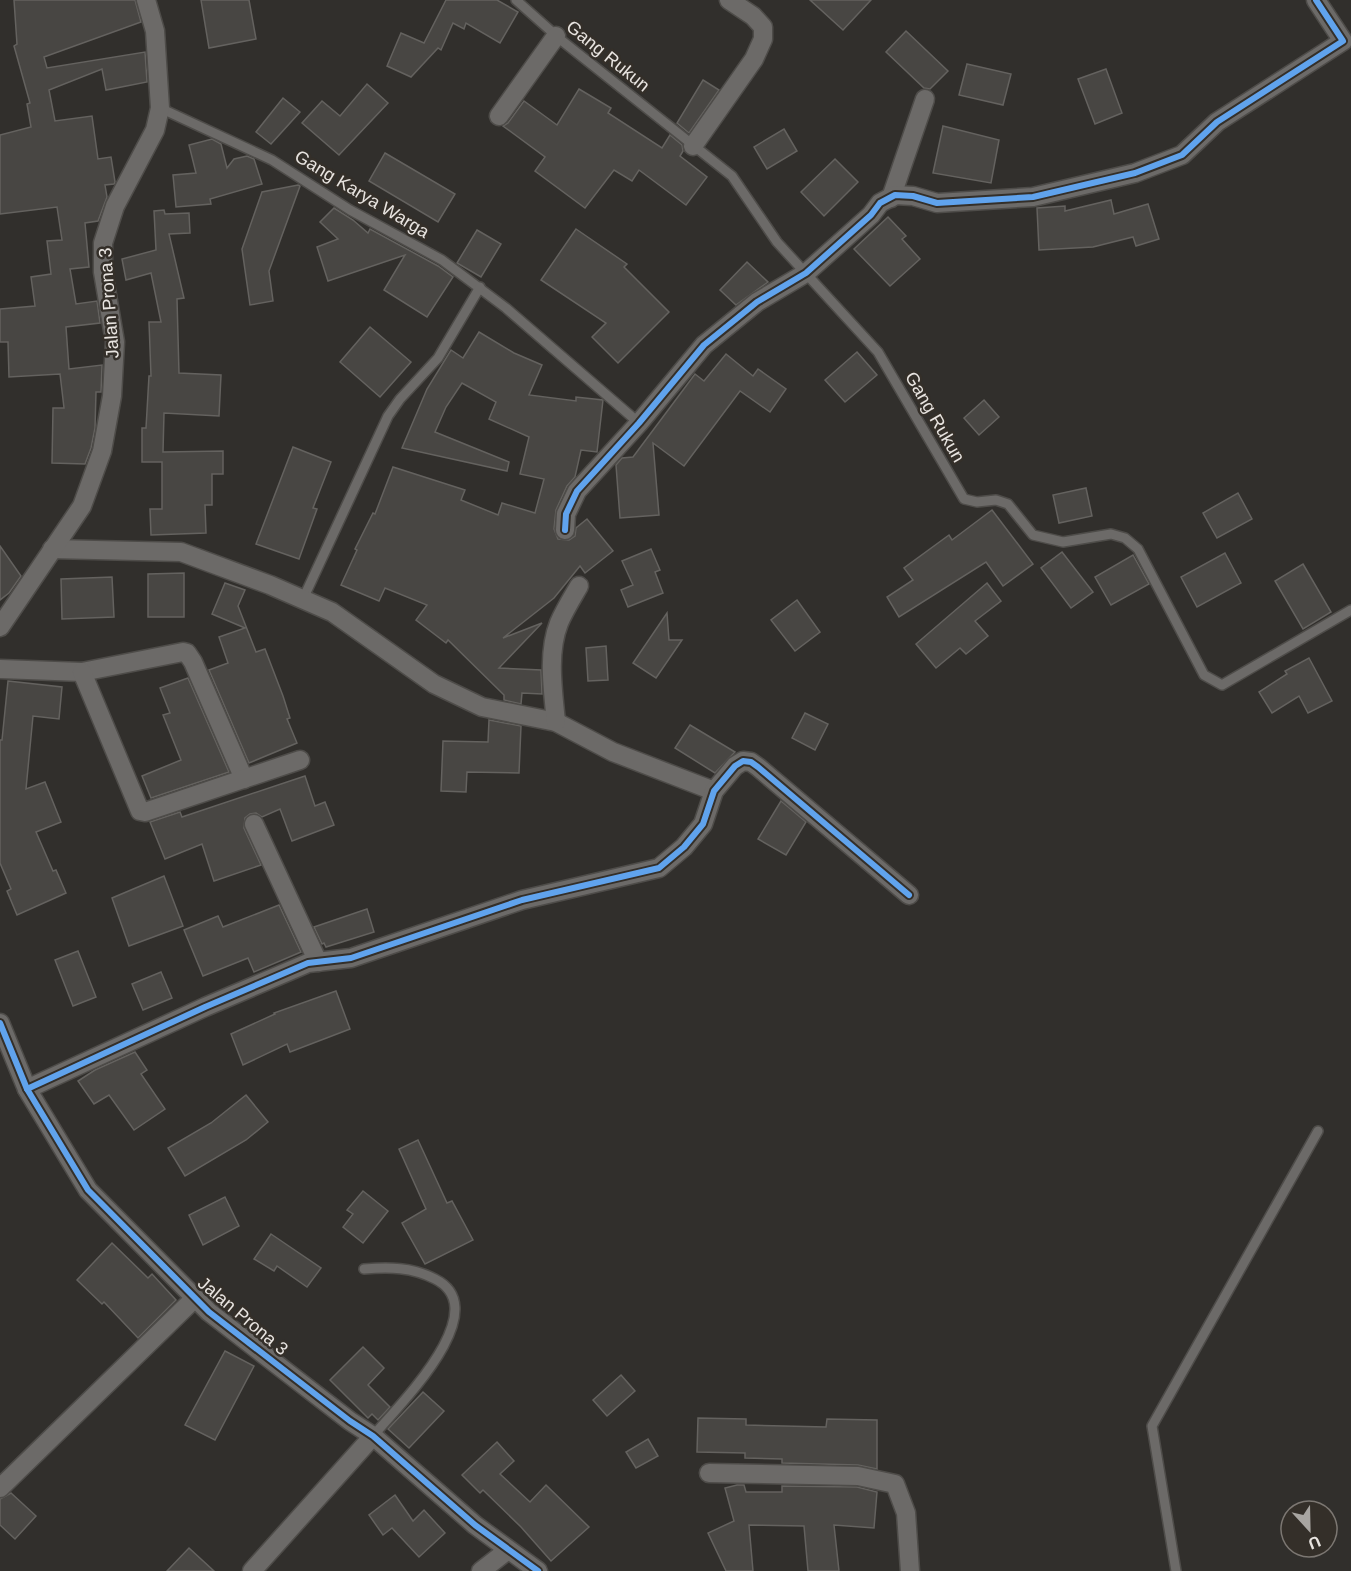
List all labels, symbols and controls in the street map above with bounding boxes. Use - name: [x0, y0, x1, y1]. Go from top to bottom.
- street label: Gang Rukun: [562, 16, 654, 96]
- street label: Gang Karya Warga: [291, 146, 434, 243]
- street label: Jalan Prona 3: [95, 247, 123, 359]
- street label: Gang Rukun: [901, 368, 969, 466]
- street label: Jalan Prona 3: [194, 1273, 292, 1359]
- north arrow: [1279, 1499, 1339, 1559]
- text: U: [1306, 1532, 1323, 1552]

